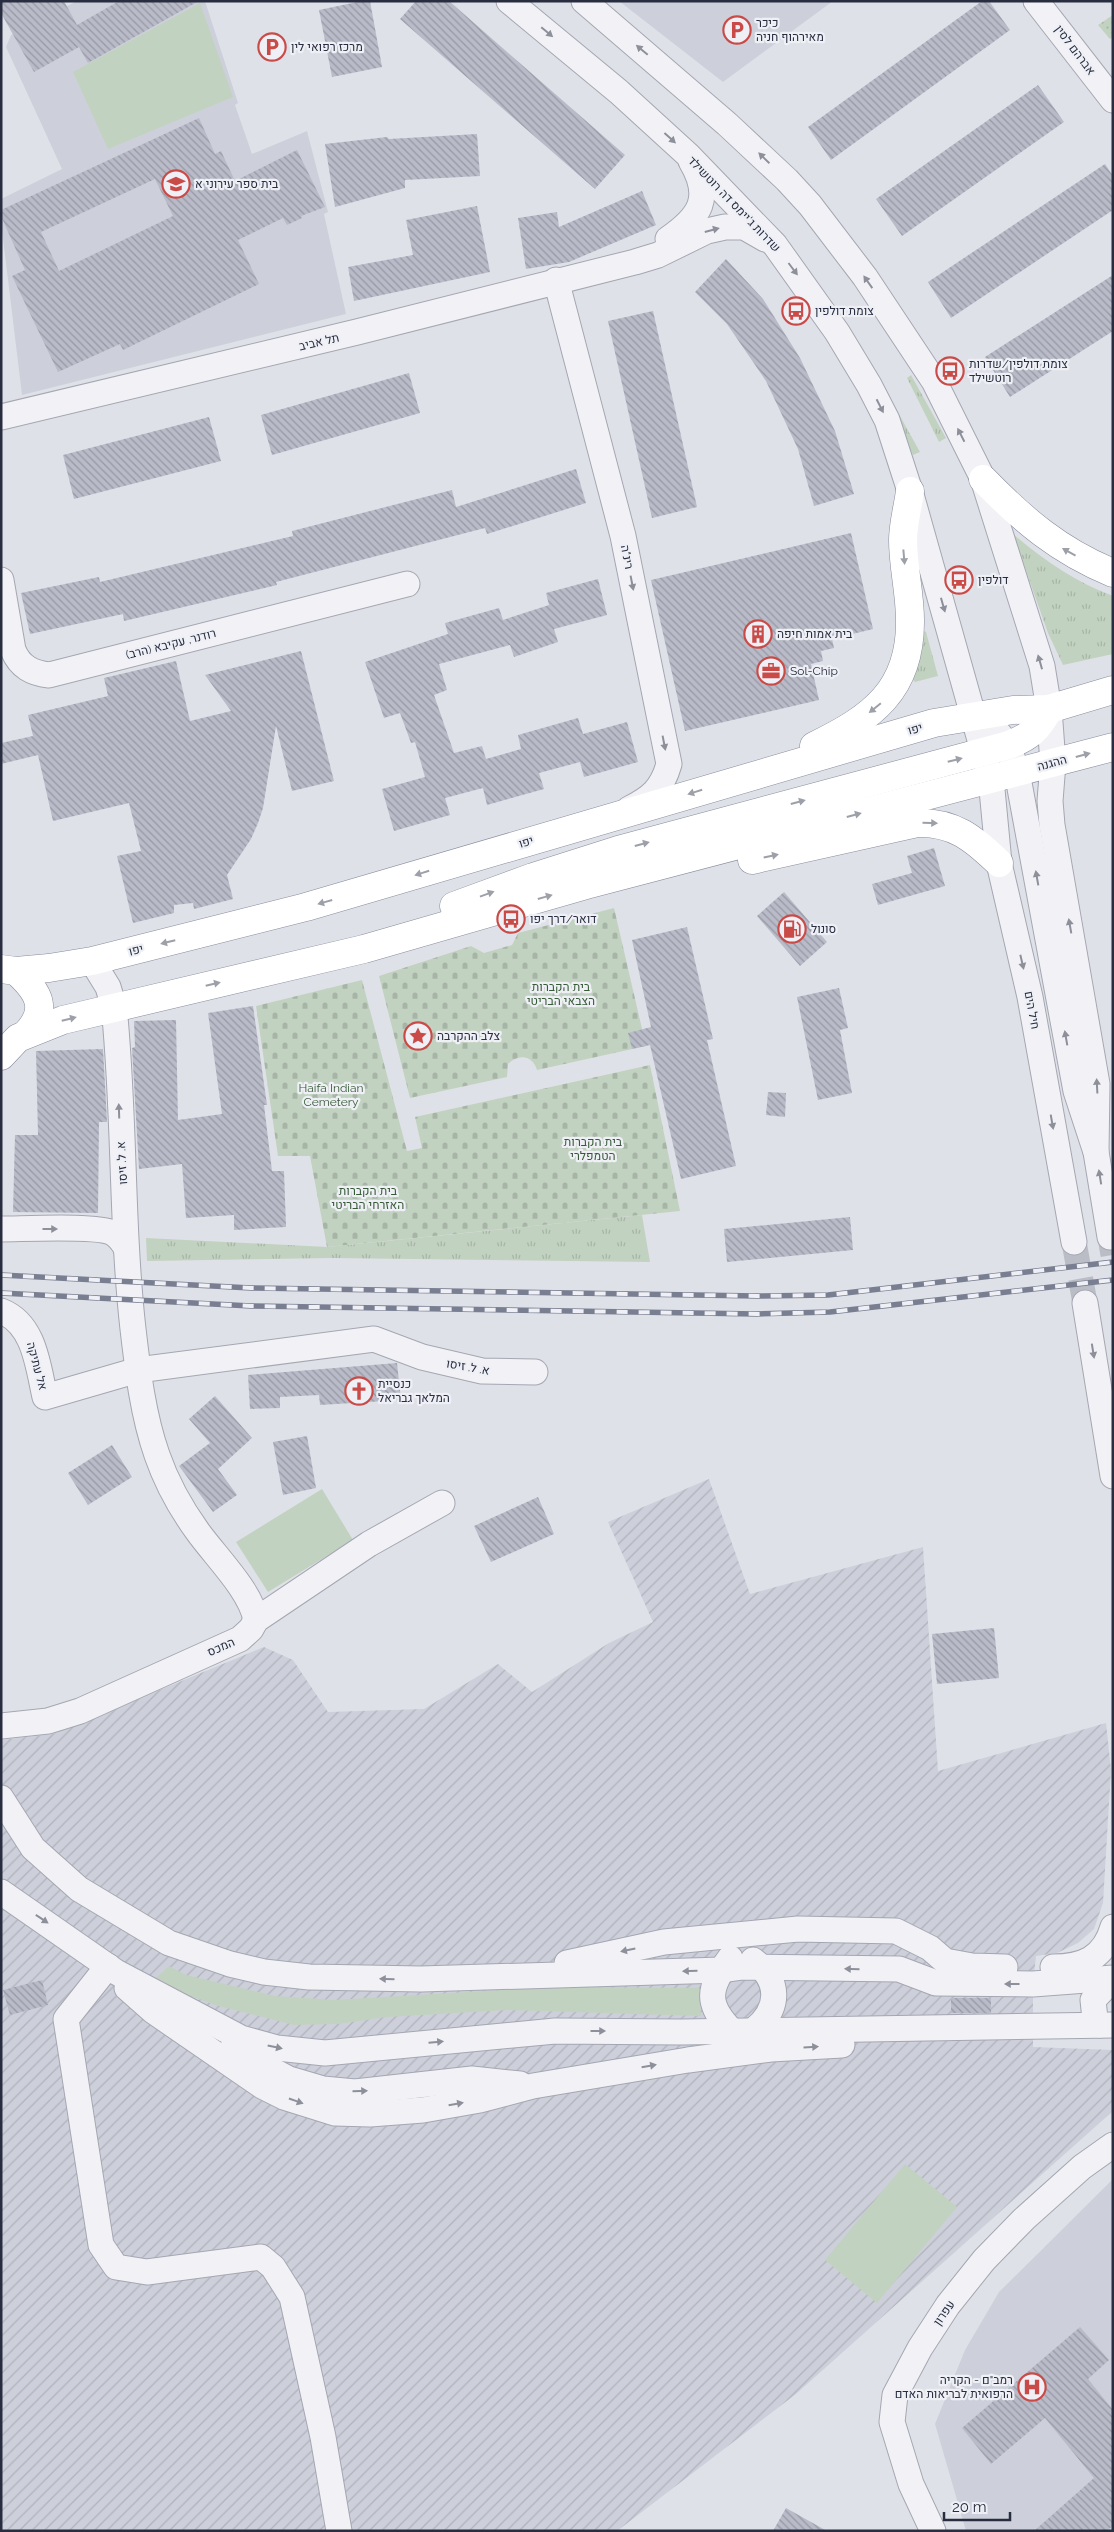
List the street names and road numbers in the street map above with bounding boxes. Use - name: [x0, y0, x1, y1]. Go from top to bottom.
- street label: אברהם לסין: [1052, 22, 1098, 78]
- street label: שדרות ג'יימס דה רוטשילד: [685, 153, 783, 255]
- street label: תל אביב: [298, 331, 340, 353]
- street label: רינ"ה: [618, 544, 636, 570]
- street label: רודנר, עקיבא (הרב): [124, 626, 218, 662]
- street label: יפו: [906, 720, 924, 738]
- street label: ההגנה: [1036, 752, 1068, 774]
- street label: יפו: [517, 833, 535, 851]
- street label: יפו: [127, 941, 145, 959]
- street label: חיל הים: [1021, 990, 1043, 1030]
- street label: א. ל. זיסו: [114, 1141, 130, 1185]
- street label: אל עתיקה: [24, 1340, 50, 1392]
- street label: א. ל. זיסו: [445, 1356, 491, 1378]
- street label: המכס: [205, 1635, 237, 1659]
- street label: עפרון: [930, 2298, 958, 2328]

